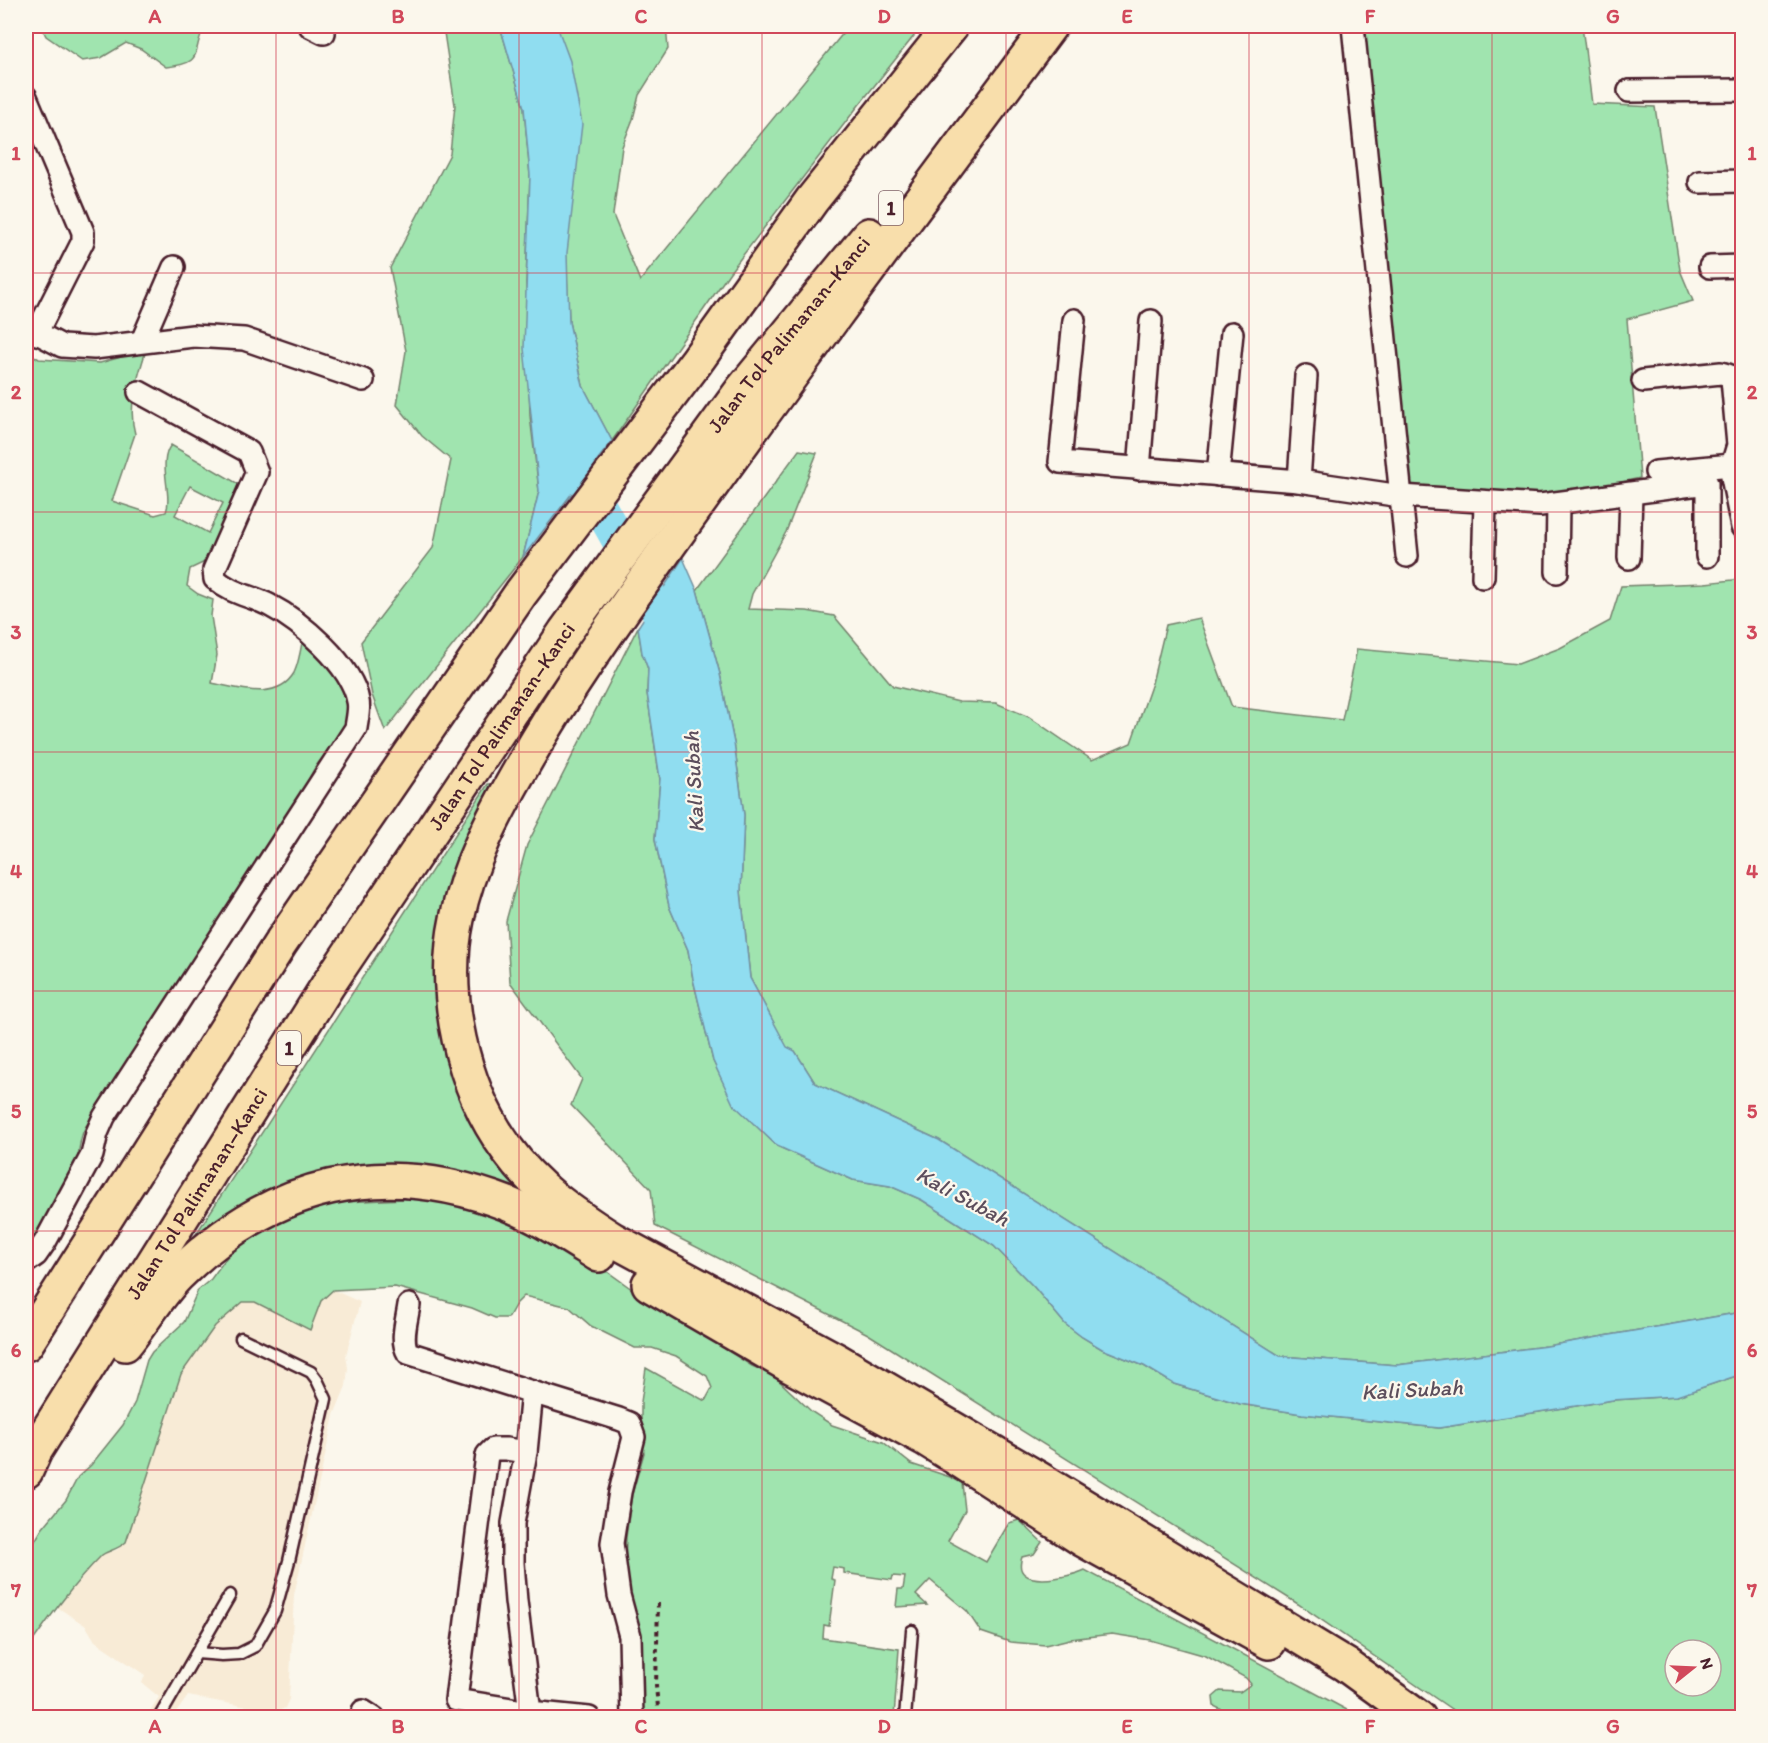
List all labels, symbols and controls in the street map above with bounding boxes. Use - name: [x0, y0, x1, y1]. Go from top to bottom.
- text: A: [148, 4, 162, 28]
- text: B: [392, 4, 405, 28]
- text: C: [635, 4, 648, 28]
- text: D: [877, 4, 891, 28]
- text: E: [1121, 4, 1133, 28]
- text: F: [1365, 4, 1376, 28]
- text: G: [1606, 4, 1620, 28]
- text: 1: [11, 141, 21, 165]
- text: 1: [1747, 141, 1757, 165]
- road number: 1: [879, 191, 903, 225]
- street label: Jalan Tol Palimanan–Kanci: [702, 231, 875, 437]
- text: 2: [11, 380, 22, 404]
- text: 2: [1747, 380, 1758, 404]
- street label: Jalan Tol Palimanan–Kanci: [423, 617, 580, 835]
- text: 3: [11, 620, 22, 644]
- text: 3: [1747, 620, 1758, 644]
- water label: Kali Subah: [677, 730, 710, 833]
- text: 4: [10, 859, 22, 883]
- text: 4: [1746, 859, 1758, 883]
- road number: 1: [277, 1031, 301, 1065]
- street label: Jalan Tol Palimanan–Kanci: [121, 1083, 272, 1304]
- text: 5: [11, 1099, 22, 1123]
- text: 5: [1747, 1099, 1758, 1123]
- water label: Kali Subah: [912, 1161, 1014, 1232]
- text: 6: [11, 1338, 22, 1362]
- text: 6: [1747, 1338, 1758, 1362]
- water label: Kali Subah: [1361, 1373, 1464, 1406]
- text: 7: [10, 1578, 21, 1602]
- text: 7: [1746, 1578, 1757, 1602]
- north arrow: [1663, 1638, 1723, 1698]
- text: N: [1696, 1655, 1717, 1672]
- text: A: [148, 1714, 162, 1738]
- text: B: [392, 1714, 405, 1738]
- text: C: [635, 1714, 648, 1738]
- text: D: [877, 1714, 891, 1738]
- text: E: [1121, 1714, 1133, 1738]
- text: F: [1365, 1714, 1376, 1738]
- text: G: [1606, 1714, 1620, 1738]

